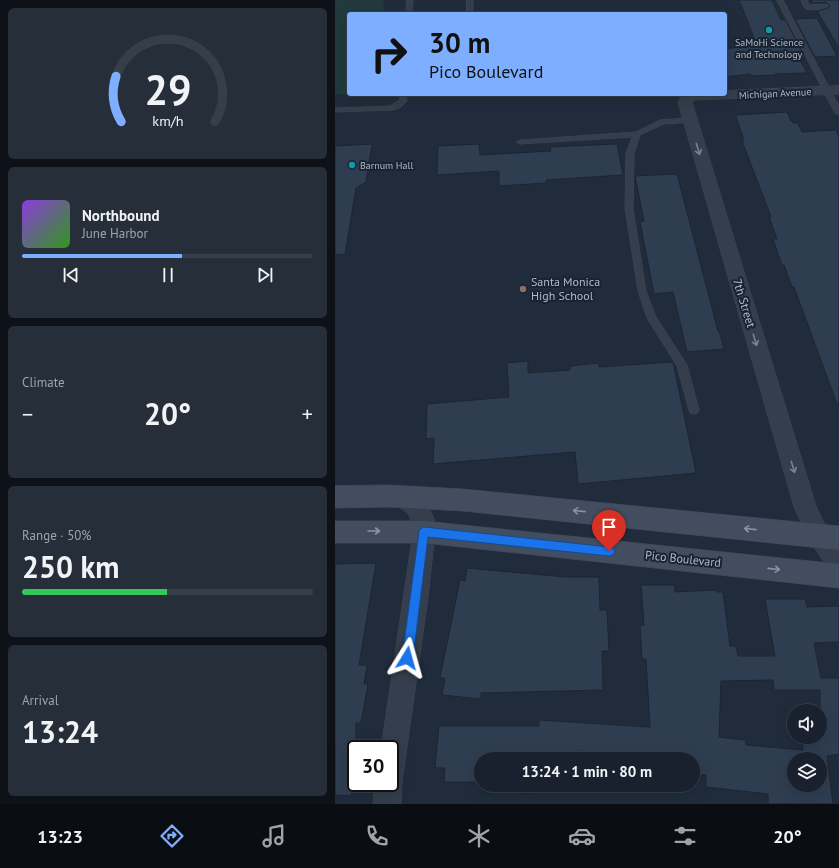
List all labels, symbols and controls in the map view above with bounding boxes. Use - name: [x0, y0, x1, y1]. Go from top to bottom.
- text: 30 m: [429, 24, 490, 61]
- marker: SaMoHi Science and Technology: [764, 25, 774, 35]
- icon: right: [363, 28, 415, 80]
- place label: SaMoHi Science and Technology: [735, 36, 803, 61]
- text: Pico Boulevard: [429, 60, 543, 83]
- text: 29: [144, 62, 191, 115]
- street label: Michigan Avenue: [738, 85, 812, 102]
- text: km/h: [152, 110, 183, 129]
- one-way arrow: [695, 142, 702, 155]
- place label: Barnum Hall: [360, 159, 413, 172]
- marker: Barnum Hall: [347, 160, 357, 170]
- text: Northbound: [82, 206, 159, 225]
- text: June Harbor: [82, 225, 148, 242]
- icon: previous: [60, 264, 82, 286]
- icon: pause: [157, 264, 179, 286]
- icon: next: [254, 264, 276, 286]
- place label: Santa Monica High School: [531, 274, 600, 303]
- street label: 7th Street: [730, 276, 759, 329]
- marker: Santa Monica High School: [518, 284, 528, 294]
- one-way arrow: [752, 334, 759, 347]
- text: Climate: [22, 374, 65, 391]
- text: 20°: [144, 394, 191, 433]
- text: −: [22, 400, 33, 428]
- text: +: [302, 400, 313, 428]
- one-way arrow: [790, 461, 797, 474]
- one-way arrow: [573, 508, 586, 515]
- pin: [592, 510, 626, 551]
- icon: arrive: [598, 516, 620, 538]
- one-way arrow: [744, 525, 757, 532]
- text: Range · 50%: [22, 527, 91, 544]
- one-way arrow: [367, 528, 380, 535]
- text: 250 km: [22, 547, 120, 586]
- street label: Pico Boulevard: [644, 547, 722, 570]
- one-way arrow: [767, 565, 780, 573]
- position arrow: [386, 637, 428, 679]
- text: Arrival: [22, 692, 58, 709]
- map controls: [787, 704, 827, 792]
- button: sound: [787, 704, 827, 744]
- text: 13:24: [22, 712, 98, 751]
- speed limit sign: 30: [347, 740, 399, 792]
- button: layers: [787, 752, 827, 792]
- text: 13:24 · 1 min · 80 m: [522, 762, 652, 781]
- icon: directions: [158, 822, 186, 850]
- icon: music: [260, 822, 288, 850]
- icon: phone: [363, 822, 391, 850]
- icon: climate: [465, 822, 493, 850]
- icon: car: [568, 822, 596, 850]
- icon: filters: [671, 822, 699, 850]
- text: 13:23: [37, 825, 83, 848]
- text: 20°: [773, 825, 802, 848]

